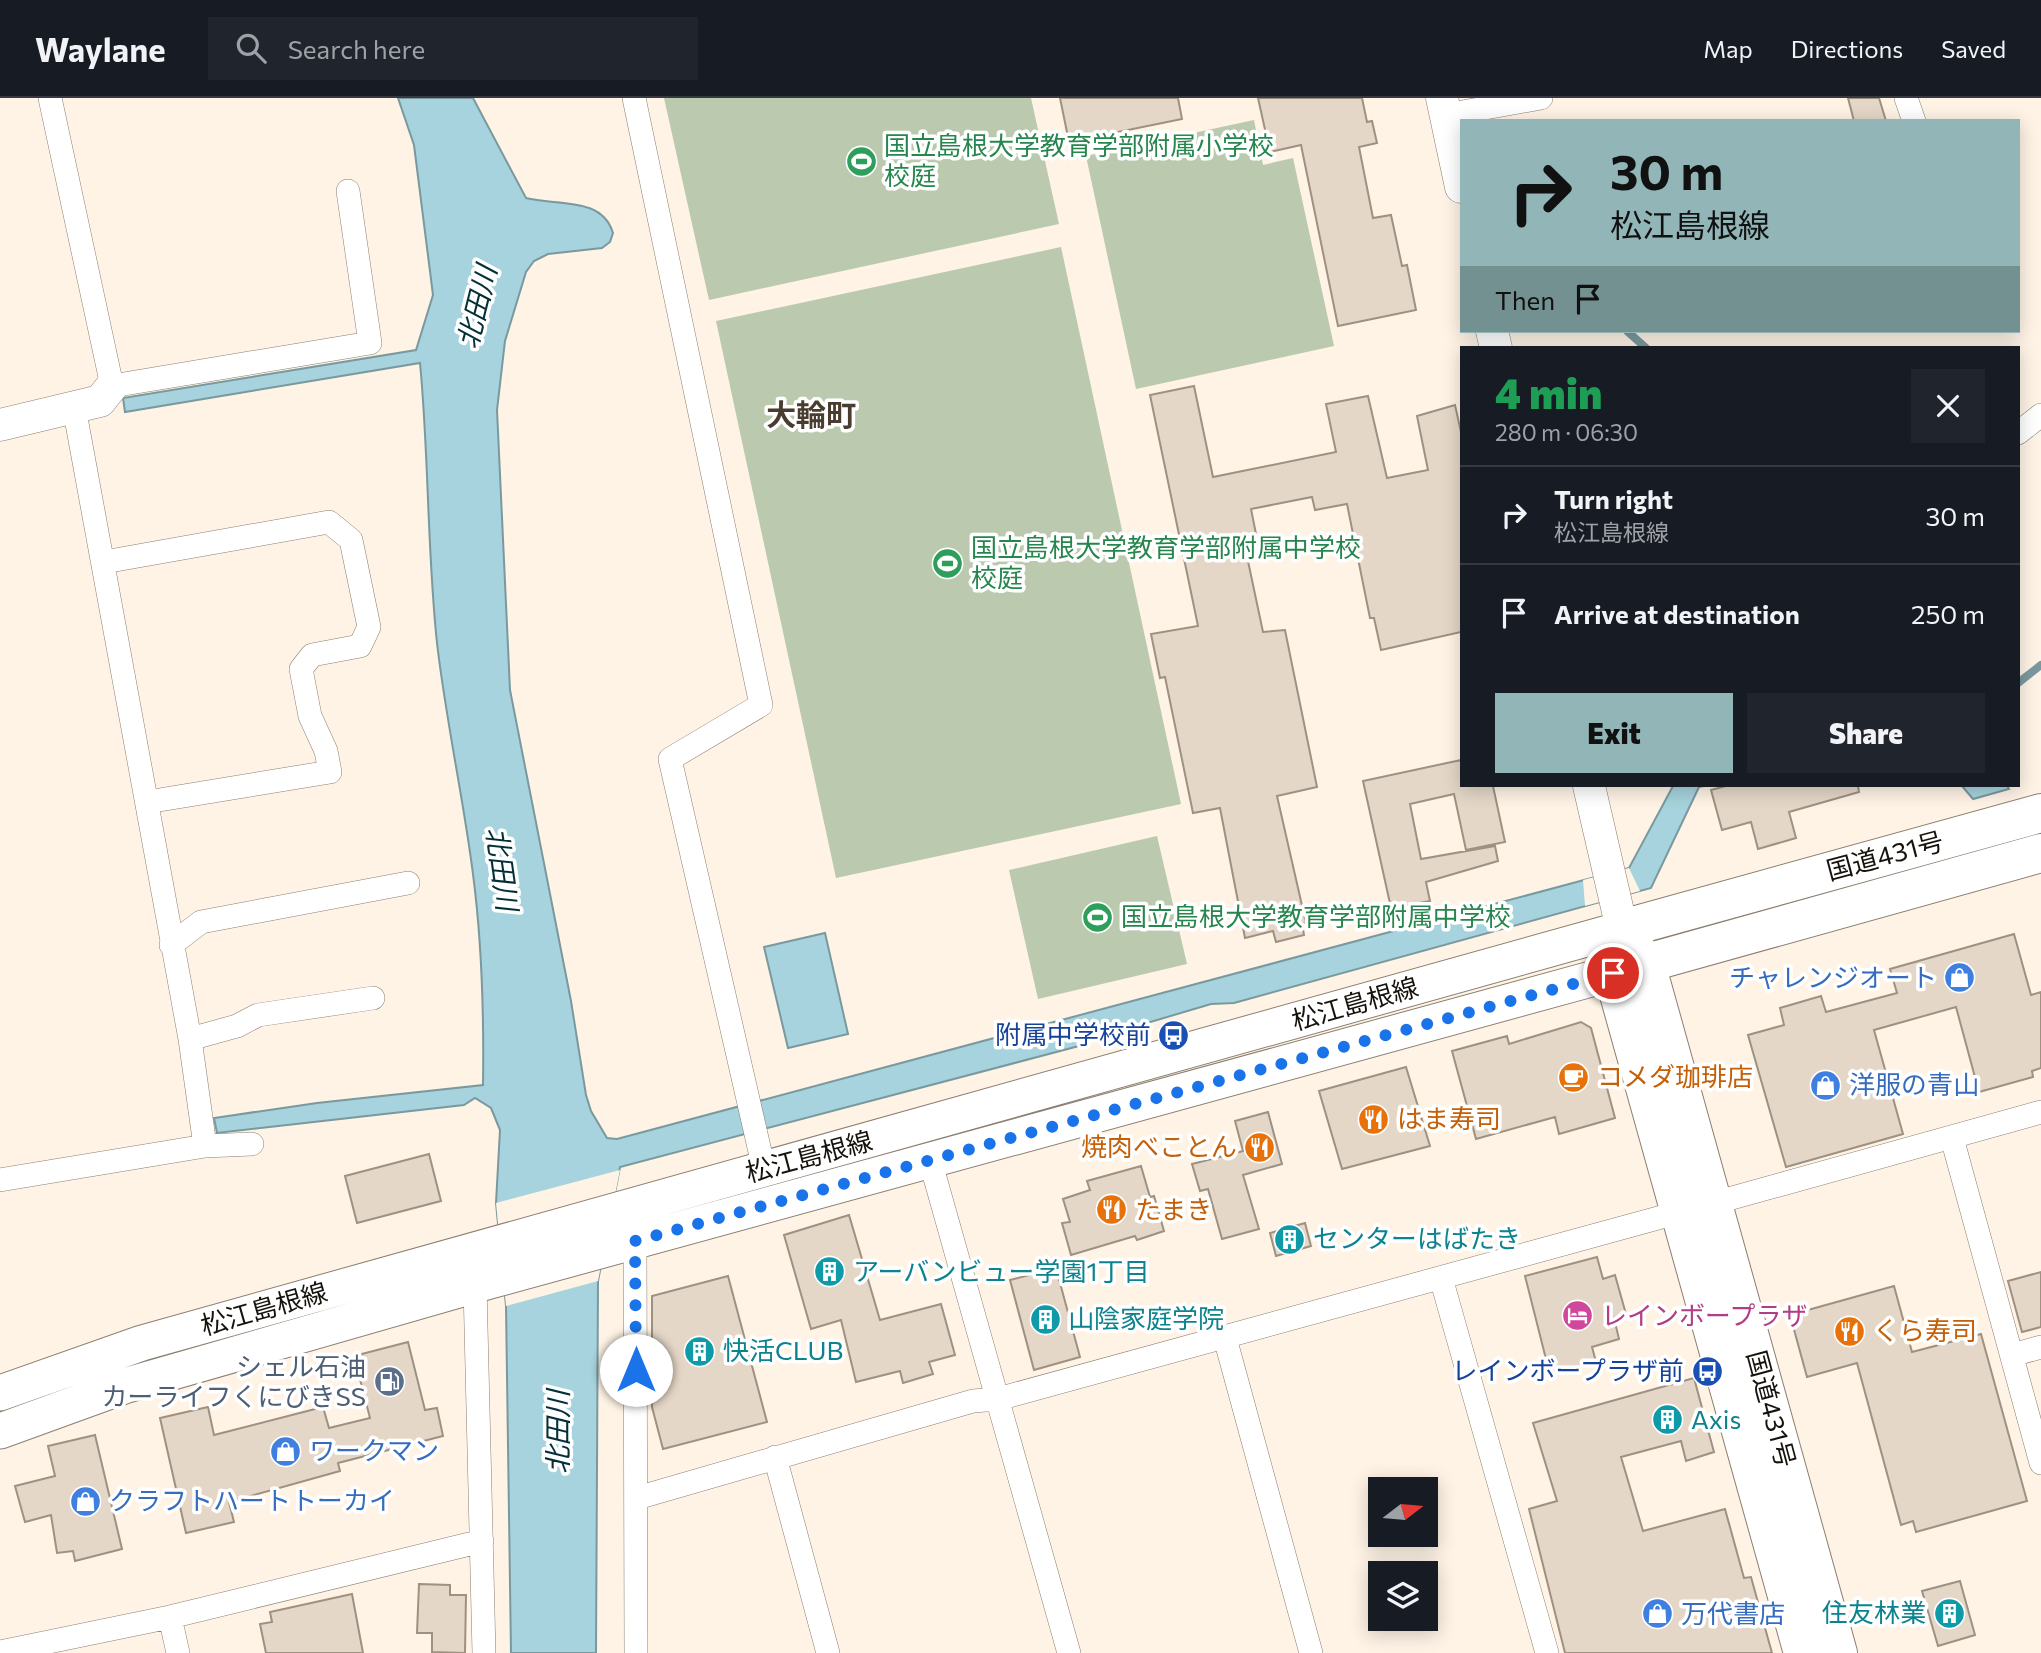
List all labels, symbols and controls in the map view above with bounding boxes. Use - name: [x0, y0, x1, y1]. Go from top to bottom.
- search box: [208, 17, 698, 80]
- text: Waylane: [35, 28, 166, 69]
- icon: search: [232, 29, 270, 67]
- text: Search here: [288, 33, 425, 64]
- text: Map: [1703, 34, 1753, 63]
- text: Directions: [1791, 34, 1903, 63]
- text: Saved: [1941, 34, 2006, 63]
- place label: 国立島根大学教育学部附属小学校 校庭: [884, 129, 1274, 190]
- text: 30 m: [1610, 140, 1723, 200]
- sports icon: 国立島根大学教育学部附属小学校 校庭: [844, 144, 878, 178]
- icon: right: [1495, 147, 1586, 238]
- text: 松江島根線: [1610, 204, 1770, 244]
- water label: 北田川: [449, 259, 503, 352]
- icon: arrive: [1569, 280, 1607, 318]
- text: Then: [1495, 284, 1555, 315]
- text: 4 min: [1495, 366, 1602, 418]
- button: close: [1911, 369, 1985, 443]
- district label: 大輪町: [766, 395, 856, 432]
- text: 280 m · 06:30: [1495, 418, 1638, 446]
- text: Turn right: [1554, 483, 1673, 514]
- icon: right: [1495, 496, 1533, 534]
- text: 30 m: [1926, 500, 1985, 531]
- text: 松江島根線: [1554, 518, 1669, 546]
- place label: 国立島根大学教育学部附属中学校 校庭: [971, 531, 1361, 592]
- sports icon: 国立島根大学教育学部附属中学校 校庭: [931, 546, 965, 580]
- icon: arrive: [1495, 594, 1533, 632]
- text: Arrive at destination: [1554, 598, 1800, 629]
- text: 250 m: [1911, 598, 1985, 629]
- button: Exit: [1495, 693, 1733, 773]
- button: Share: [1747, 693, 1985, 773]
- street label: 国道431号: [1823, 824, 1946, 885]
- water label: 北田川: [480, 825, 526, 916]
- sports icon: 国立島根大学教育学部附属中学校: [1081, 900, 1115, 934]
- place label: 国立島根大学教育学部附属中学校: [1121, 900, 1511, 931]
- pin: [1583, 943, 1643, 1003]
- icon: arrive: [1594, 954, 1632, 992]
- place label: チャレンジオート: [1729, 961, 1937, 992]
- shop icon: チャレンジオート: [1943, 961, 1977, 995]
- street label: 松江島根線: [1288, 970, 1421, 1035]
- place label: 附属中学校前: [995, 1018, 1151, 1049]
- bus stop icon: 附属中学校前: [1157, 1018, 1191, 1052]
- cafe icon: コメダ珈琲店: [1557, 1060, 1591, 1094]
- place label: コメダ珈琲店: [1597, 1060, 1753, 1091]
- shop icon: 洋服の青山: [1809, 1068, 1843, 1102]
- place label: 洋服の青山: [1849, 1068, 1979, 1099]
- restaurant icon: はま寿司: [1357, 1102, 1391, 1136]
- place label: はま寿司: [1397, 1102, 1501, 1133]
- street label: 松江島根線: [742, 1124, 875, 1187]
- place label: 焼肉べことん: [1081, 1130, 1237, 1161]
- restaurant icon: 焼肉べことん: [1243, 1130, 1277, 1164]
- restaurant icon: たまき: [1095, 1193, 1129, 1227]
- place label: たまき: [1135, 1193, 1212, 1224]
- building icon: センターはばたき: [1273, 1222, 1307, 1256]
- place label: センターはばたき: [1313, 1222, 1521, 1253]
- building icon: アーバンビュー学園1丁目: [813, 1255, 847, 1289]
- place label: アーバンビュー学園1丁目: [853, 1255, 1150, 1286]
- street label: 松江島根線: [197, 1275, 330, 1340]
- hotel icon: レインボープラザ: [1561, 1299, 1595, 1333]
- place label: レインボープラザ: [1601, 1299, 1807, 1330]
- building icon: 山陰家庭学院: [1028, 1302, 1062, 1336]
- place label: 山陰家庭学院: [1068, 1302, 1224, 1333]
- restaurant icon: くら寿司: [1833, 1314, 1867, 1348]
- place label: くら寿司: [1873, 1314, 1977, 1345]
- position arrow: [599, 1333, 673, 1407]
- building icon: 快活CLUB: [683, 1334, 717, 1368]
- place label: 快活CLUB: [723, 1334, 843, 1365]
- street label: 国道431号: [1742, 1347, 1803, 1470]
- place label: シェル石油 カーライフくにびきSS: [102, 1350, 366, 1411]
- place label: レインボープラザ前: [1452, 1354, 1684, 1385]
- bus stop icon: レインボープラザ前: [1690, 1354, 1724, 1388]
- fuel station icon: シェル石油 カーライフくにびきSS: [372, 1365, 406, 1399]
- water label: 北田川: [540, 1387, 574, 1474]
- building icon: Axis: [1651, 1403, 1685, 1437]
- place label: Axis: [1691, 1403, 1741, 1434]
- shop icon: ワークマン: [269, 1434, 303, 1468]
- place label: ワークマン: [309, 1434, 439, 1465]
- north arrow: [1368, 1477, 1438, 1547]
- map controls: [1368, 1477, 1438, 1631]
- shop icon: クラフトハートトーカイ: [69, 1484, 103, 1518]
- place label: クラフトハートトーカイ: [109, 1484, 395, 1515]
- button: layers: [1368, 1561, 1438, 1631]
- place label: 住友林業: [1822, 1596, 1926, 1627]
- building icon: 住友林業: [1932, 1596, 1966, 1630]
- shop icon: 万代書店: [1641, 1597, 1675, 1631]
- place label: 万代書店: [1681, 1597, 1785, 1628]

